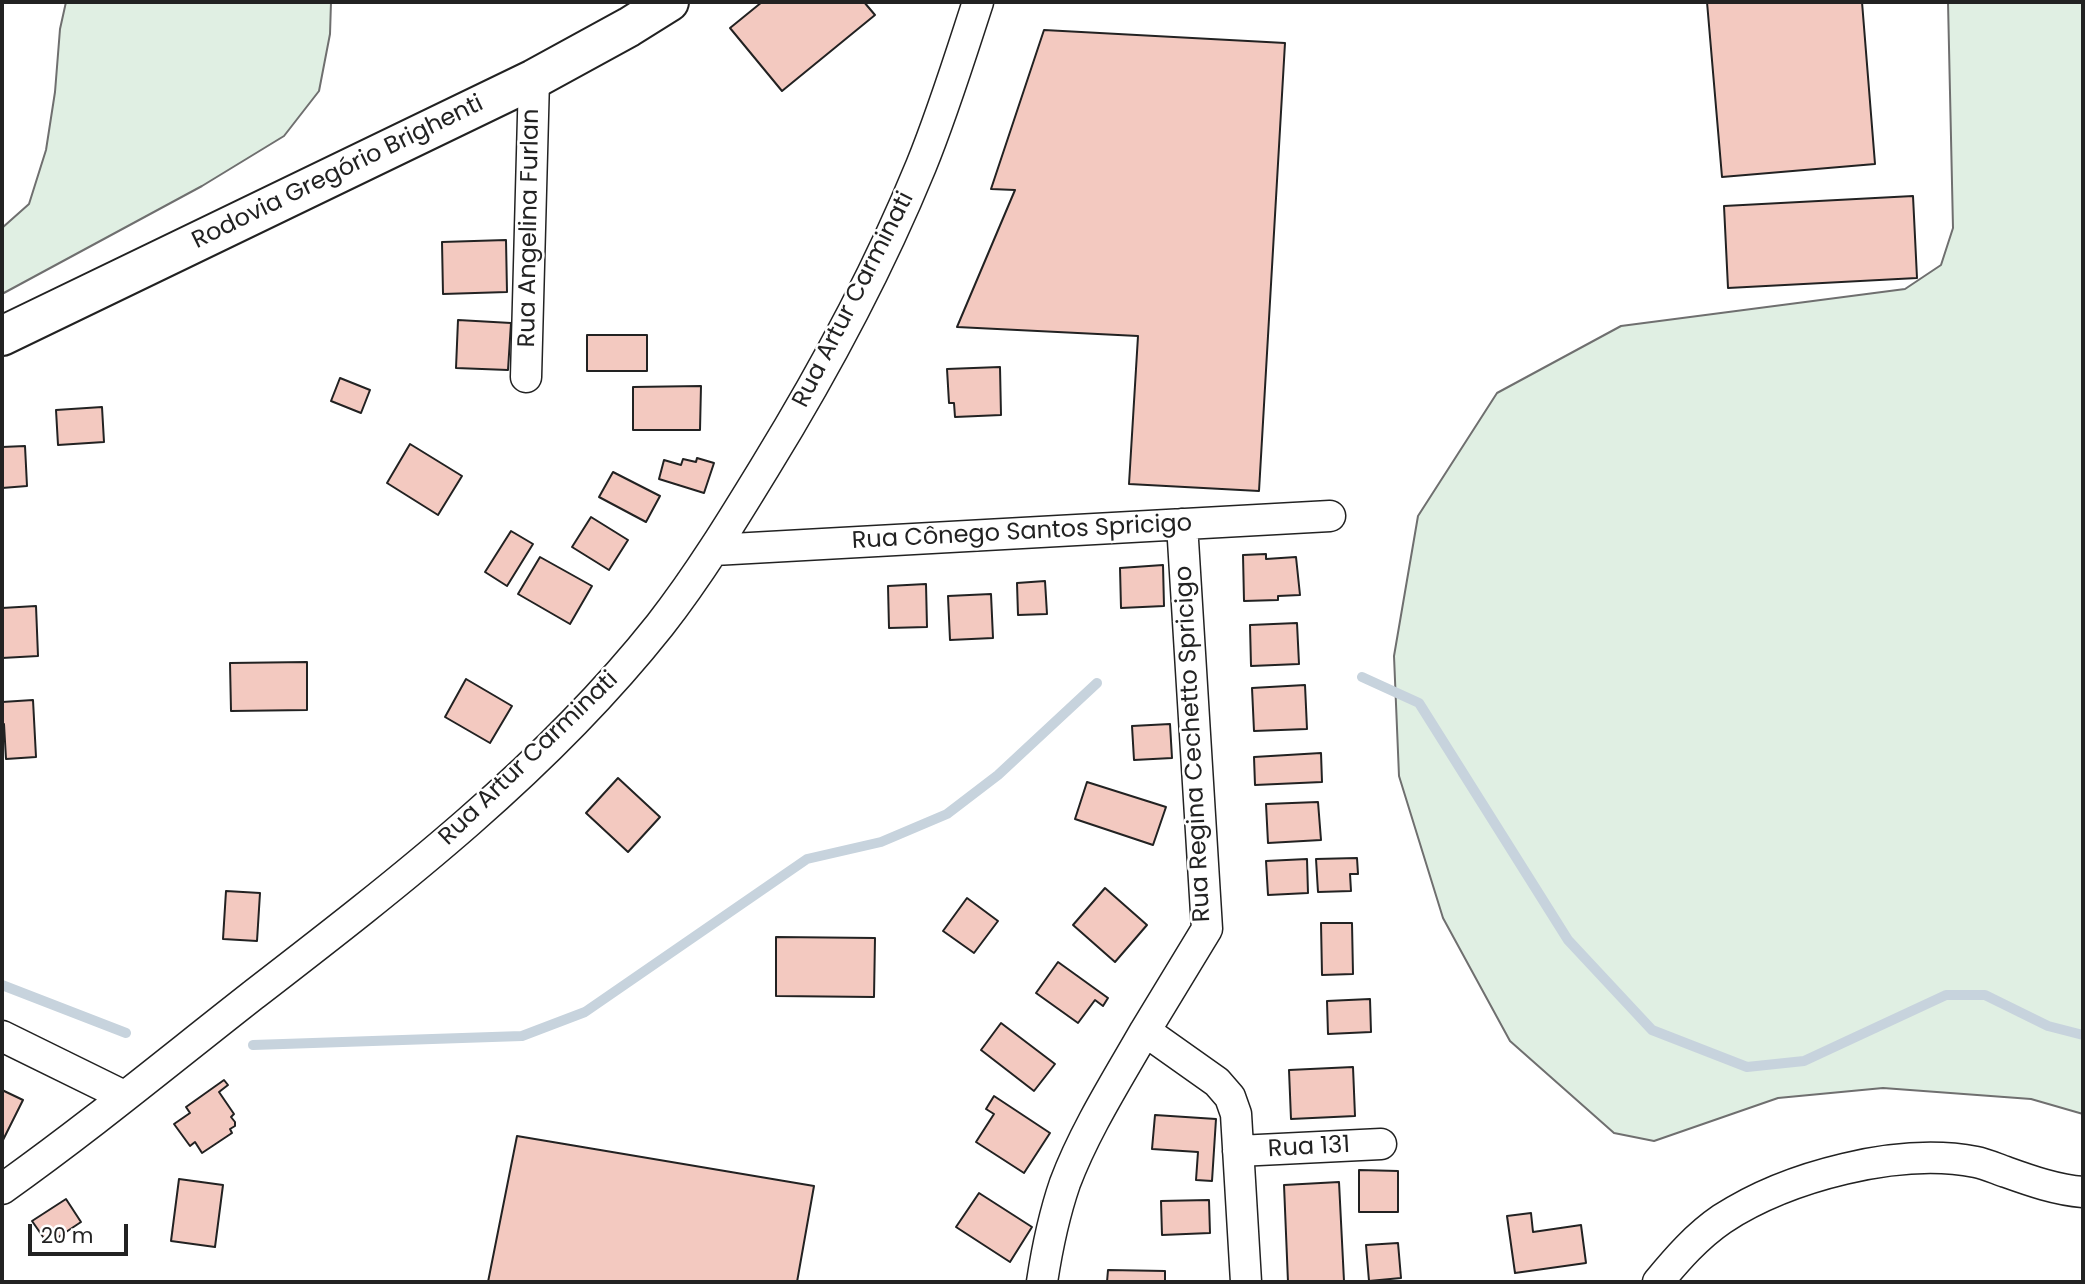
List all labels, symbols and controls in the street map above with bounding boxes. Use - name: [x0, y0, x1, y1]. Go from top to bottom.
- street label: Rodovia Gregório Brighenti: [188, 90, 488, 256]
- street label: Rua Angelina Furlan: [514, 108, 546, 348]
- street label: Rua Artur Carminati: [787, 188, 921, 412]
- street label: Rua Cônego Santos Spricigo: [851, 510, 1193, 556]
- street label: Rua Regina Cechetto Spricigo: [1170, 565, 1218, 923]
- street label: Rua Artur Carminati: [433, 666, 625, 852]
- street label: Rua 131: [1267, 1131, 1351, 1165]
- scale bar: [32, 1210, 131, 1254]
- text: 20 m: [41, 1221, 94, 1250]

